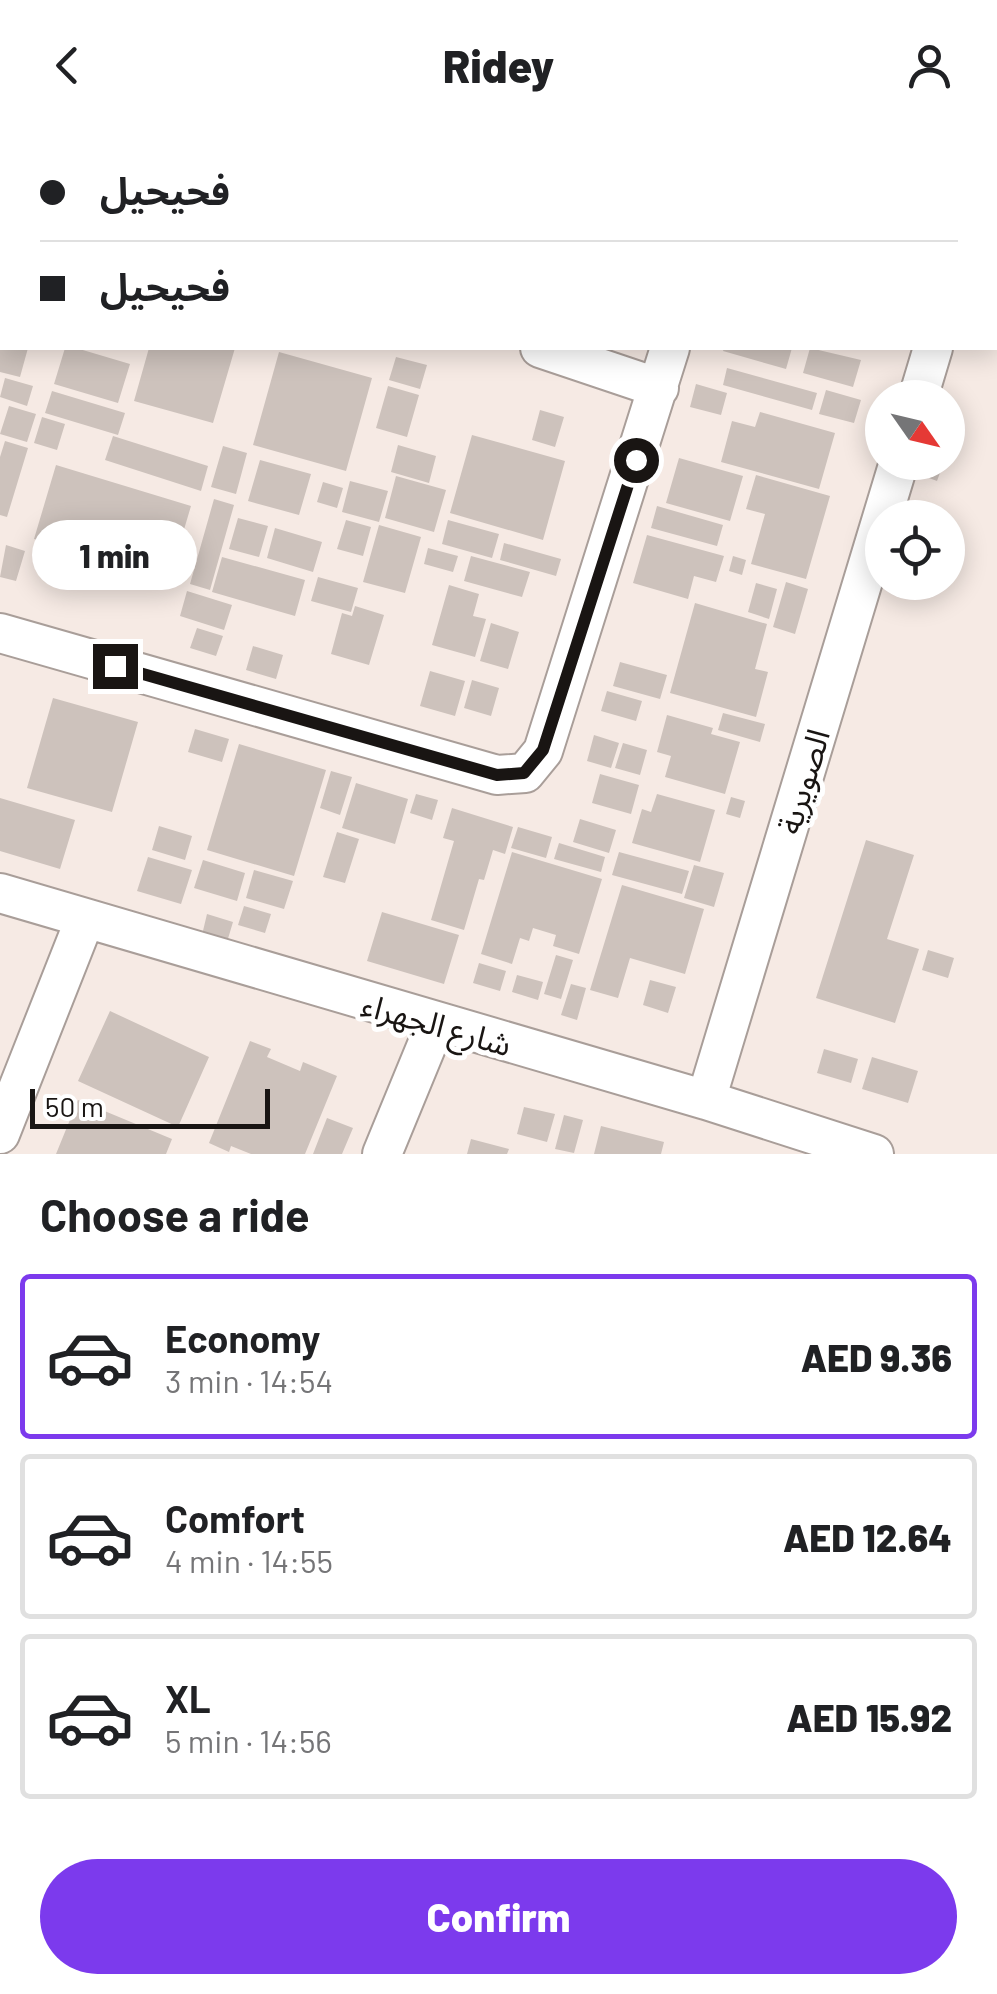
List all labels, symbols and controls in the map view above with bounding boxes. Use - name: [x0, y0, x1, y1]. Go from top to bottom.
- icon: back: [40, 38, 95, 93]
- text: Ridey: [443, 38, 554, 92]
- icon: person: [902, 38, 957, 93]
- text: فحيحيل: [100, 167, 230, 213]
- text: فحيحيل: [100, 263, 230, 309]
- north arrow: [865, 380, 965, 480]
- map controls: [865, 380, 965, 600]
- route start: [614, 438, 659, 483]
- button: locate: [865, 500, 965, 600]
- callout: 1 min: [32, 521, 198, 591]
- text: 1 min: [79, 536, 150, 574]
- route end: [93, 644, 138, 689]
- street label: الصويرية: [768, 724, 838, 839]
- street label: شارع الجهراء: [356, 984, 516, 1069]
- scale bar: [30, 1084, 270, 1128]
- text: 50 m: [45, 1089, 104, 1123]
- text: Choose a ride: [40, 1187, 310, 1241]
- icon: car: [45, 1312, 135, 1402]
- text: Economy: [165, 1315, 320, 1361]
- text: AED 9.36: [801, 1334, 952, 1380]
- text: 3 min · 14:54: [165, 1361, 333, 1399]
- icon: car: [45, 1492, 135, 1582]
- text: Comfort: [165, 1495, 305, 1541]
- text: AED 12.64: [783, 1514, 952, 1560]
- text: 4 min · 14:55: [165, 1541, 333, 1579]
- icon: car: [45, 1672, 135, 1762]
- text: XL: [165, 1675, 211, 1721]
- text: AED 15.92: [786, 1694, 952, 1740]
- text: 5 min · 14:56: [165, 1721, 332, 1759]
- button: Confirm: [40, 1859, 957, 1974]

